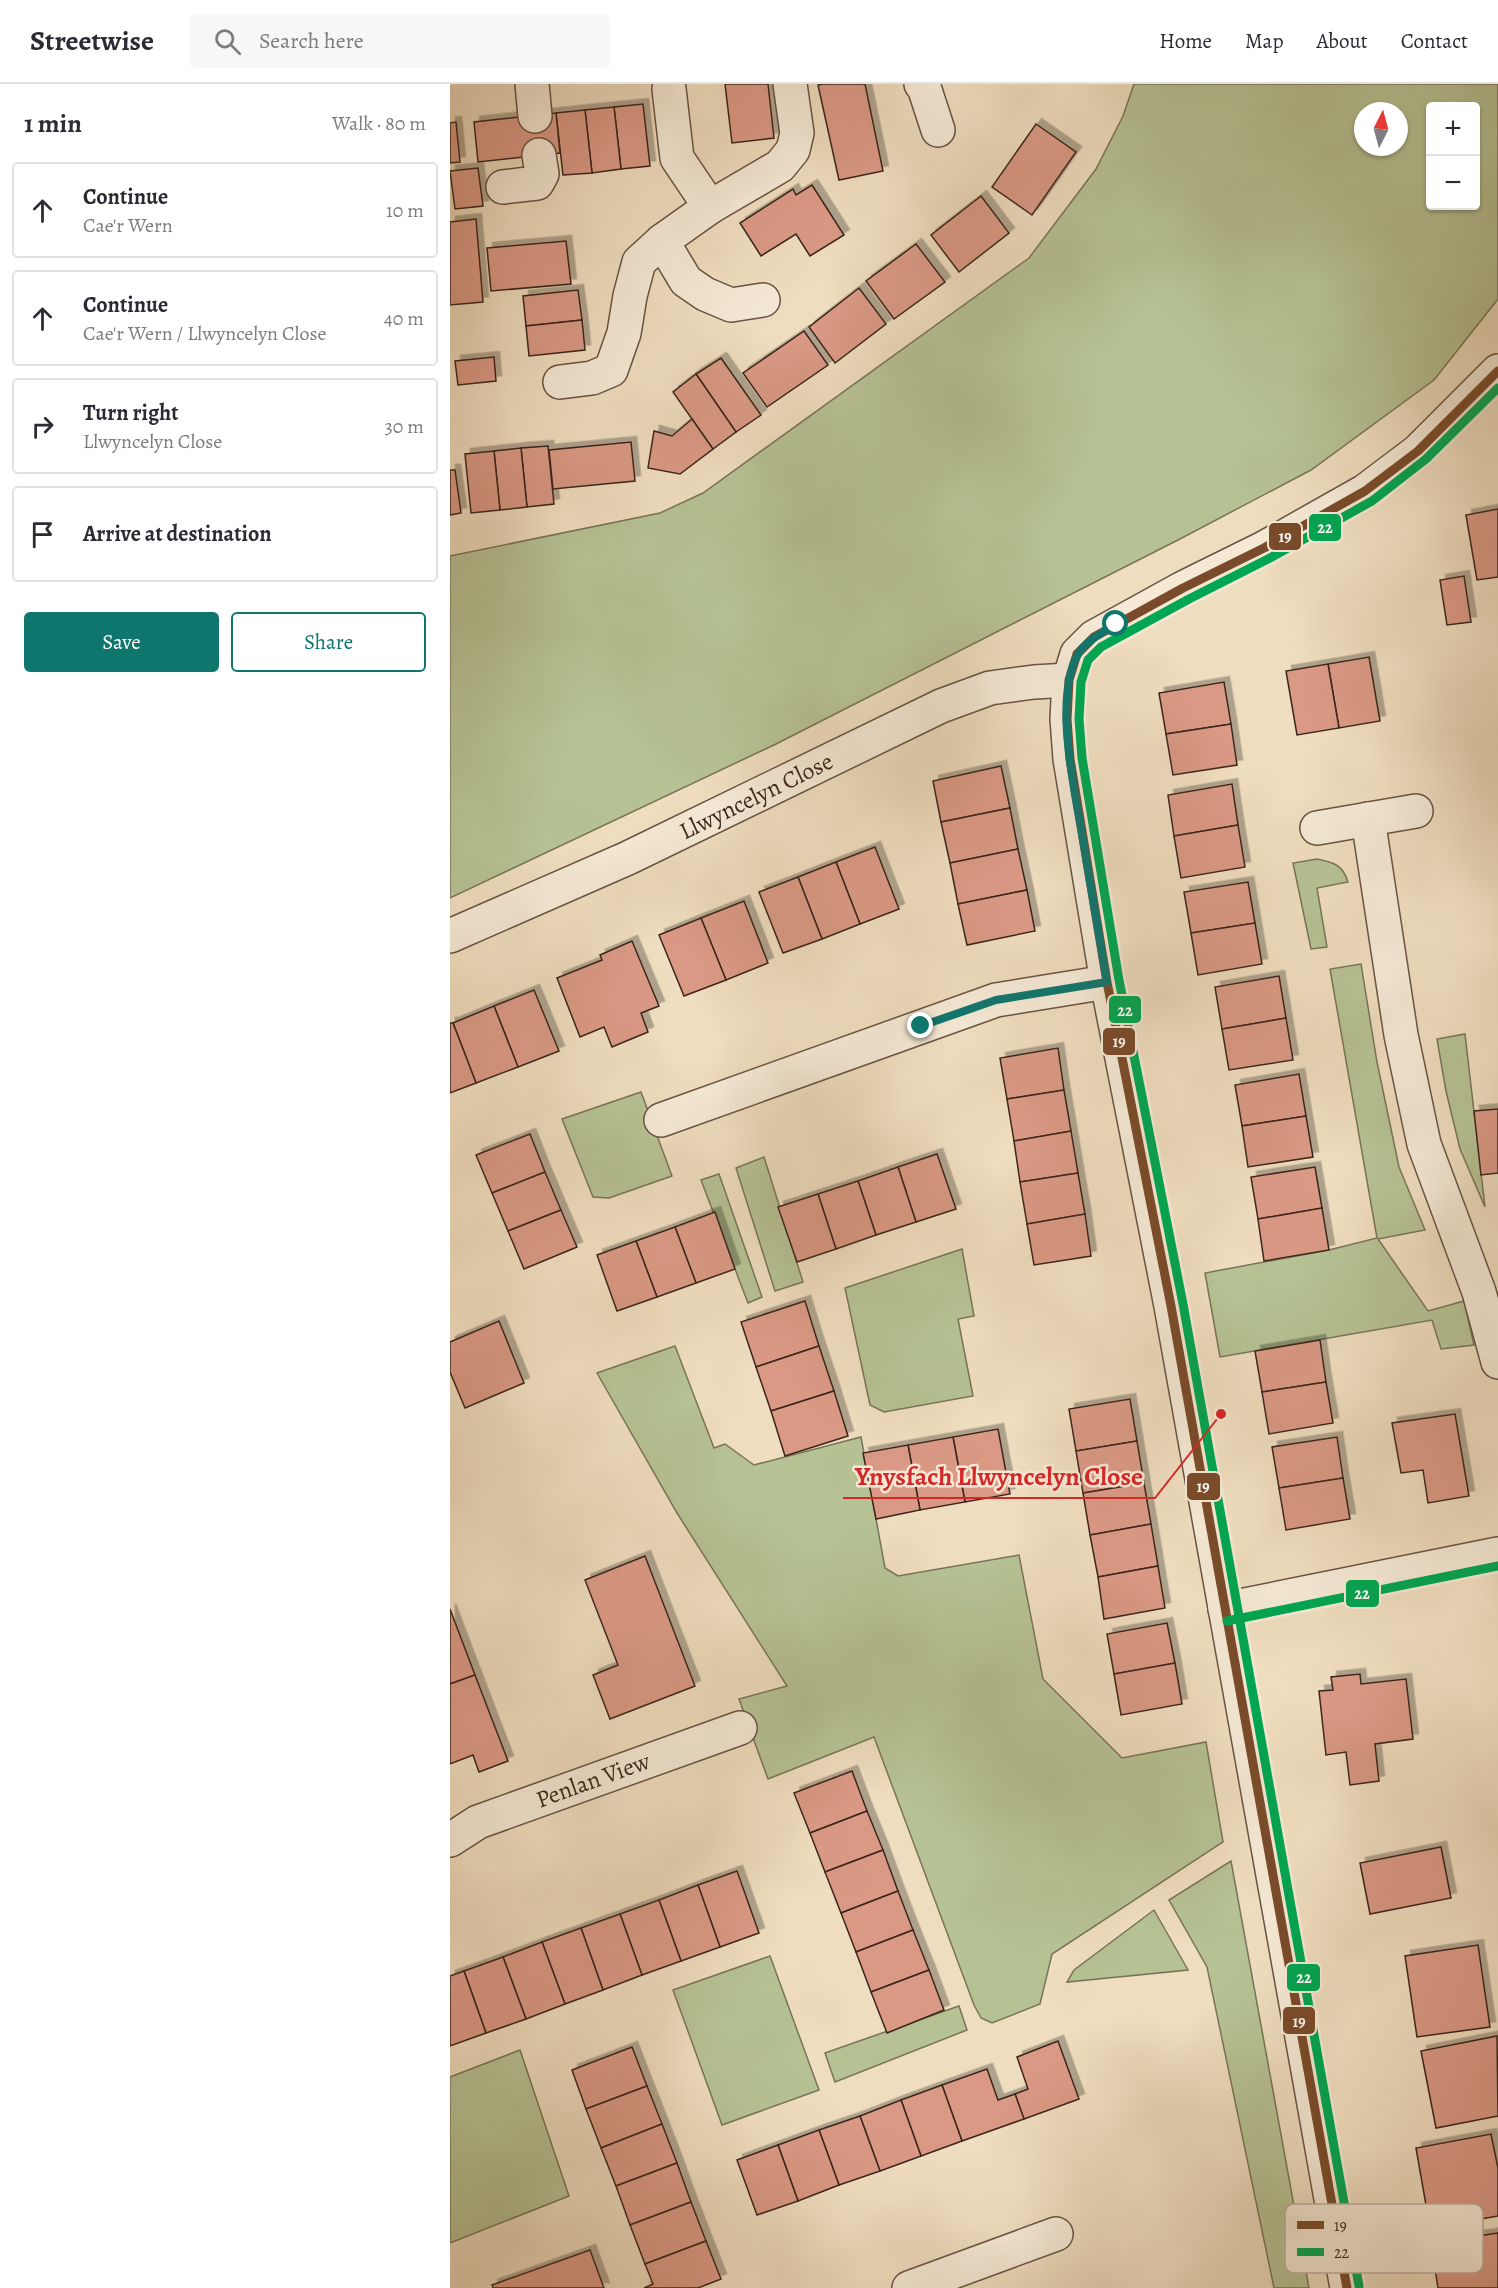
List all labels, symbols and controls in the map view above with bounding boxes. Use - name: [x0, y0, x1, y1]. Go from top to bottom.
- search box: [190, 14, 610, 68]
- text: Streetwise: [30, 22, 154, 60]
- icon: search: [211, 25, 244, 58]
- text: Search here: [259, 26, 364, 56]
- text: Home: [1159, 27, 1212, 55]
- text: Map: [1245, 27, 1283, 55]
- text: About: [1316, 27, 1368, 55]
- text: Contact: [1401, 27, 1468, 55]
- north arrow: [1354, 102, 1408, 156]
- map controls: [1426, 102, 1480, 210]
- button: +: [1426, 102, 1480, 156]
- text: 1 min: [24, 106, 82, 141]
- text: Walk · 80 m: [332, 110, 426, 137]
- button: −: [1426, 156, 1480, 210]
- text: Continue: [83, 182, 168, 212]
- icon: ahead: [26, 194, 59, 227]
- text: 10 m: [386, 197, 424, 224]
- text: Cae'r Wern: [83, 212, 173, 239]
- text: Continue: [83, 290, 168, 320]
- icon: ahead: [26, 302, 59, 335]
- text: 40 m: [384, 305, 424, 332]
- text: Cae'r Wern / Llwyncelyn Close: [83, 320, 326, 347]
- text: Turn right: [83, 398, 179, 428]
- icon: right: [26, 410, 59, 443]
- text: 30 m: [384, 413, 424, 440]
- text: Llwyncelyn Close: [83, 428, 222, 455]
- line badge: 22: [1308, 513, 1342, 542]
- text: 22: [1317, 517, 1333, 539]
- icon: arrive: [26, 518, 59, 551]
- text: Arrive at destination: [83, 519, 272, 549]
- line badge: 19: [1268, 522, 1302, 551]
- text: 19: [1278, 526, 1292, 548]
- route start: [1102, 610, 1128, 636]
- button: Save: [24, 612, 219, 672]
- button: Share: [231, 612, 426, 672]
- street label: Llwyncelyn Close: [674, 745, 838, 847]
- line badge: 22: [1108, 995, 1142, 1024]
- text: 22: [1117, 1000, 1133, 1022]
- route end: [907, 1012, 933, 1038]
- line badge: 19: [1102, 1027, 1136, 1056]
- text: 19: [1112, 1031, 1126, 1053]
- callout: Ynysfach Llwyncelyn Close: [843, 1454, 1155, 1498]
- text: Ynysfach Llwyncelyn Close: [854, 1459, 1143, 1494]
- line badge: 19: [1186, 1472, 1221, 1501]
- text: 19: [1196, 1476, 1210, 1498]
- line badge: 22: [1345, 1579, 1380, 1608]
- text: 22: [1354, 1583, 1370, 1605]
- street label: Penlan View: [532, 1745, 655, 1815]
- line badge: 22: [1286, 1963, 1321, 1992]
- text: 22: [1296, 1967, 1312, 1989]
- line badge: 19: [1282, 2006, 1316, 2035]
- text: 19: [1292, 2011, 1306, 2033]
- legend: [1285, 2204, 1483, 2273]
- text: 19: [1334, 2215, 1347, 2237]
- text: 22: [1334, 2242, 1350, 2264]

